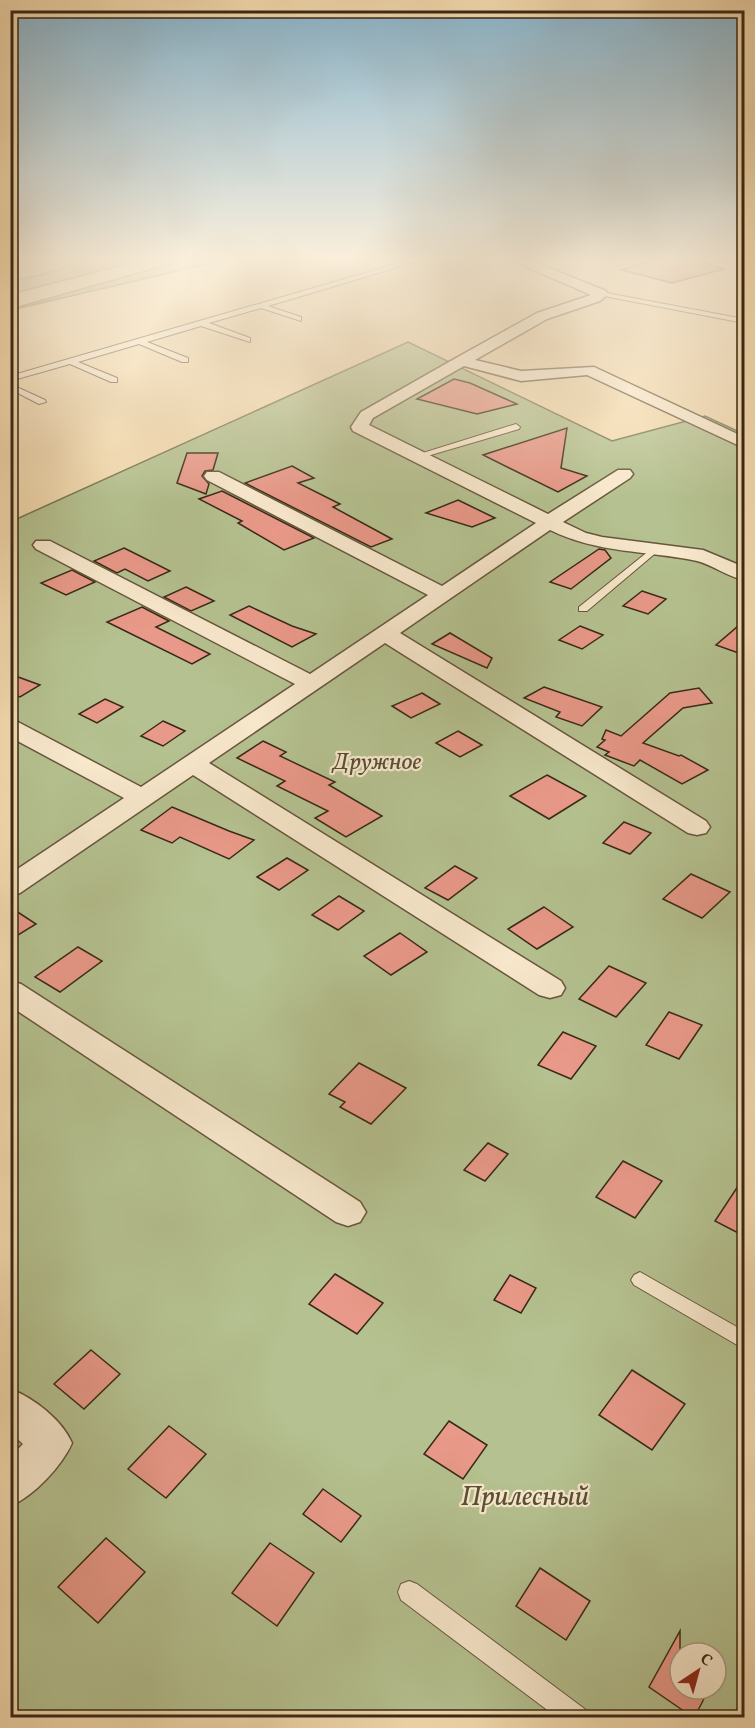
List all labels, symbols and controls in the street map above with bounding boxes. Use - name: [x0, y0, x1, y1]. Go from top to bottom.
- park label: Дружное: [331, 746, 421, 780]
- park label: Прилесный: [461, 1478, 589, 1517]
- north arrow: [668, 1641, 728, 1701]
- text: С: [695, 1649, 716, 1672]

